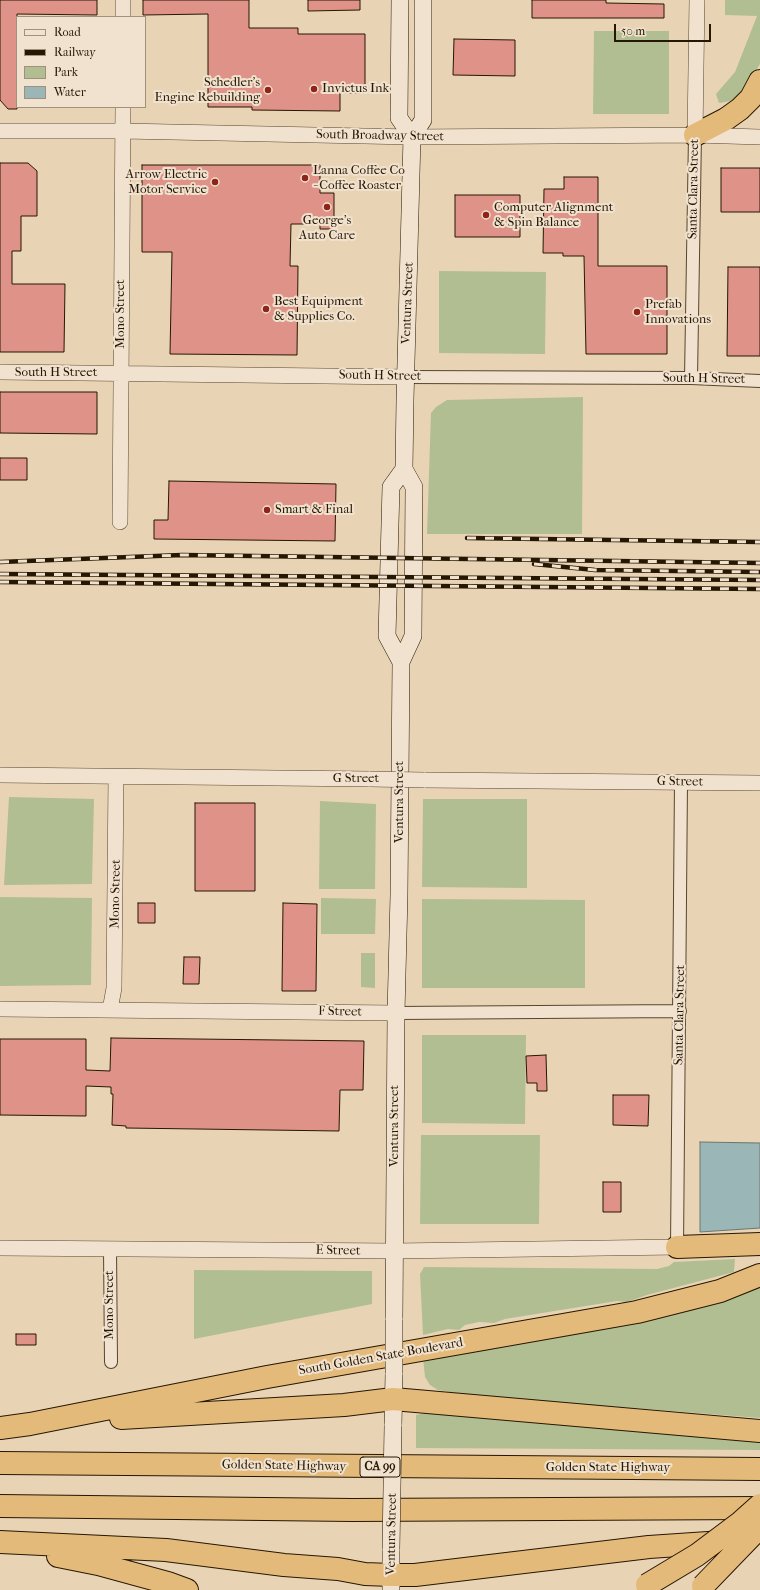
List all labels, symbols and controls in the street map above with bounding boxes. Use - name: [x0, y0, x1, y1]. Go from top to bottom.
- legend: [16, 16, 146, 108]
- scale bar: [616, 16, 713, 42]
- text: 50 m: [621, 24, 645, 38]
- text: Road: [54, 25, 81, 39]
- text: Railway: [54, 45, 96, 59]
- text: Park: [54, 65, 78, 79]
- place label: Schedler's Engine Rebuilding: [154, 75, 260, 106]
- place label: Invictus Ink: [322, 81, 389, 97]
- marker: Invictus Ink: [309, 84, 319, 94]
- text: Water: [54, 85, 86, 99]
- marker: Schedler's Engine Rebuilding: [263, 85, 273, 95]
- street label: South Broadway Street: [316, 127, 444, 145]
- street label: Santa Clara Street: [685, 139, 703, 239]
- place label: Lanna Coffee Co - Coffee Roaster: [313, 163, 405, 194]
- place label: Arrow Electric Motor Service: [126, 167, 207, 198]
- marker: Lanna Coffee Co - Coffee Roaster: [300, 173, 310, 183]
- marker: Arrow Electric Motor Service: [210, 177, 220, 187]
- place label: Computer Alignment & Spin Balance: [494, 200, 613, 231]
- marker: George's Auto Care: [322, 202, 332, 212]
- marker: Computer Alignment & Spin Balance: [481, 210, 491, 220]
- place label: George's Auto Care: [299, 213, 355, 244]
- street label: Ventura Street: [399, 262, 417, 344]
- street label: Mono Street: [113, 279, 129, 349]
- place label: Best Equipment & Supplies Co.: [274, 294, 363, 325]
- place label: Prefab Innovations: [645, 297, 711, 328]
- marker: Best Equipment & Supplies Co.: [261, 304, 271, 314]
- marker: Prefab Innovations: [632, 307, 642, 317]
- street label: South H Street: [15, 365, 97, 381]
- street label: South H Street: [339, 367, 421, 385]
- street label: South H Street: [663, 370, 745, 388]
- place label: Smart & Final: [275, 502, 353, 518]
- marker: Smart & Final: [262, 505, 272, 515]
- street label: Ventura Street: [392, 761, 408, 843]
- street label: G Street: [333, 771, 379, 787]
- street label: G Street: [657, 774, 703, 790]
- street label: Mono Street: [108, 859, 124, 929]
- street label: Santa Clara Street: [671, 965, 689, 1065]
- street label: F Street: [318, 1004, 362, 1020]
- street label: Ventura Street: [387, 1085, 403, 1167]
- street label: E Street: [315, 1243, 361, 1259]
- street label: Mono Street: [102, 1270, 118, 1340]
- street label: South Golden State Boulevard: [298, 1335, 464, 1379]
- street label: Golden State Highway: [222, 1457, 346, 1475]
- road number: CA 99: [360, 1457, 400, 1477]
- street label: Golden State Highway: [546, 1460, 670, 1476]
- street label: Ventura Street: [383, 1493, 401, 1575]

